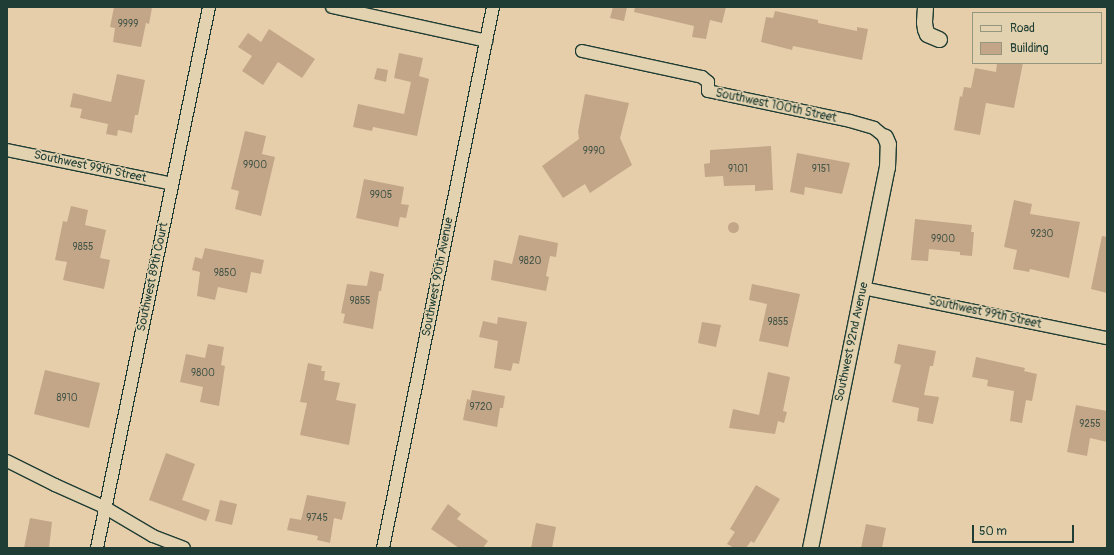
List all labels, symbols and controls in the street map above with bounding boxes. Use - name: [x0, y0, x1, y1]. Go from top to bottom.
- legend: [972, 12, 1102, 64]
- house number: 9999: [118, 19, 138, 31]
- text: Road: [1010, 21, 1035, 36]
- text: Building: [1010, 41, 1049, 56]
- street label: Southwest 100th Street: [714, 86, 838, 126]
- house number: 9990: [583, 146, 605, 158]
- street label: Southwest 99th Street: [32, 148, 148, 186]
- house number: 9900: [243, 160, 267, 172]
- house number: 9101: [728, 164, 748, 176]
- house number: 9151: [812, 164, 830, 176]
- house number: 9905: [370, 190, 392, 202]
- street label: Southwest 90th Avenue: [419, 216, 457, 338]
- street label: Southwest 89th Court: [134, 221, 172, 333]
- house number: 9230: [1031, 229, 1053, 241]
- house number: 9900: [931, 234, 955, 246]
- house number: 9855: [72, 242, 94, 254]
- house number: 9820: [519, 256, 541, 268]
- house number: 9850: [214, 268, 236, 280]
- street label: Southwest 92nd Avenue: [832, 281, 872, 403]
- street label: Southwest 99th Street: [927, 294, 1043, 332]
- house number: 9855: [349, 296, 371, 308]
- house number: 9855: [767, 317, 789, 329]
- house number: 9800: [191, 368, 215, 380]
- house number: 8910: [57, 393, 77, 405]
- house number: 9720: [470, 402, 492, 414]
- house number: 9255: [1079, 419, 1101, 431]
- house number: 9745: [306, 513, 328, 525]
- scale bar: [974, 517, 1076, 543]
- text: 50 m: [979, 524, 1007, 539]

